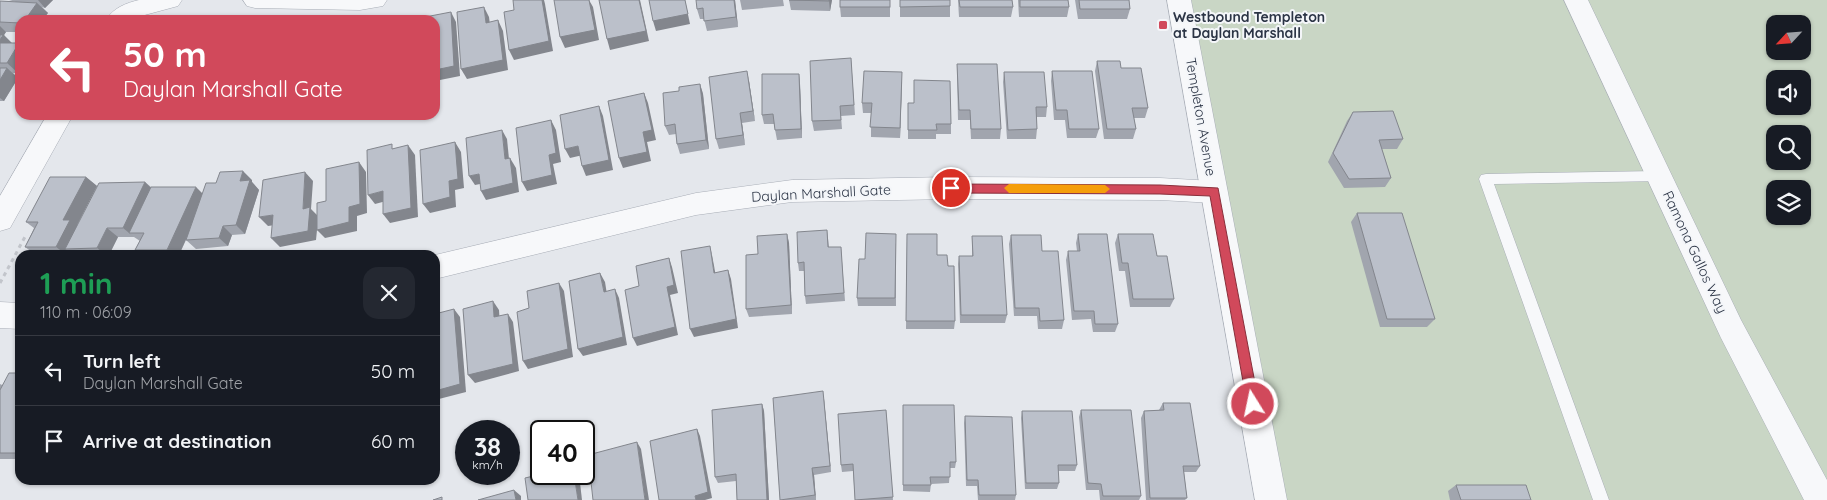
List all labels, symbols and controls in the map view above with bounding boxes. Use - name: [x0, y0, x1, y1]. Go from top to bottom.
- place label: Westbound Templeton at Daylan Marshall: [1173, 8, 1325, 42]
- north arrow: [1766, 15, 1811, 60]
- map controls: [1766, 15, 1811, 225]
- marker: Westbound Templeton at Daylan Marshall: [1157, 19, 1169, 31]
- text: 50 m: [123, 32, 207, 76]
- icon: left: [40, 35, 105, 100]
- street label: Templeton Avenue: [1182, 56, 1220, 178]
- button: sound: [1766, 70, 1811, 115]
- text: Daylan Marshall Gate: [123, 75, 343, 103]
- button: search: [1766, 125, 1811, 170]
- pin: [930, 167, 972, 209]
- icon: arrive: [937, 174, 965, 202]
- street label: Daylan Marshall Gate: [751, 180, 891, 206]
- button: layers: [1766, 180, 1811, 225]
- street label: Ramona Gallos Way: [1659, 188, 1731, 316]
- text: 1 min: [40, 264, 113, 302]
- button: close: [363, 267, 415, 319]
- text: 110 m · 06:09: [40, 302, 132, 322]
- text: Turn left: [83, 349, 161, 373]
- icon: left: [40, 357, 68, 385]
- text: 50 m: [371, 359, 415, 383]
- text: Daylan Marshall Gate: [83, 373, 243, 393]
- position arrow: [1226, 377, 1278, 429]
- speed limit sign: 40: [530, 420, 595, 485]
- icon: arrive: [40, 427, 68, 455]
- text: Arrive at destination: [83, 429, 272, 453]
- text: 60 m: [371, 429, 415, 453]
- text: 38: [474, 431, 501, 462]
- text: km/h: [472, 457, 503, 472]

